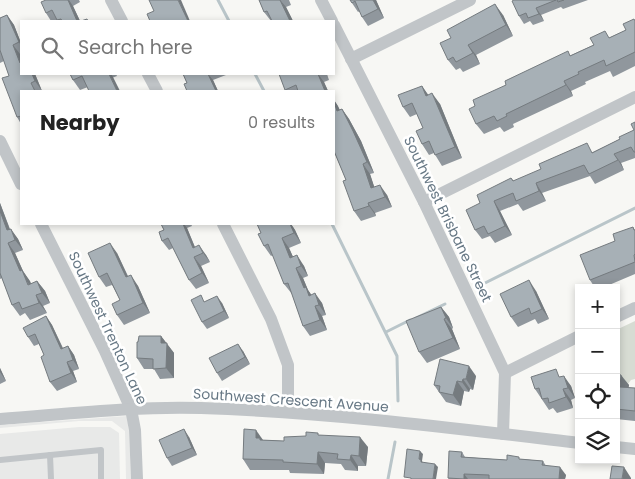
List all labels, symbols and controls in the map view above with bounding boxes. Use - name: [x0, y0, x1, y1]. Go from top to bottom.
- search box: [20, 20, 335, 75]
- icon: search: [38, 34, 66, 62]
- text: Search here: [78, 34, 192, 61]
- text: Nearby: [40, 108, 120, 137]
- text: 0 results: [248, 111, 315, 134]
- street label: Southwest Brisbane Street: [399, 133, 497, 305]
- street label: Southwest Trenton Lane: [64, 248, 152, 408]
- map controls: [575, 284, 620, 464]
- button: +: [575, 284, 620, 329]
- button: −: [575, 329, 620, 374]
- button: locate: [575, 374, 620, 419]
- street label: Southwest Crescent Avenue: [193, 383, 390, 417]
- button: layers: [575, 419, 620, 464]

